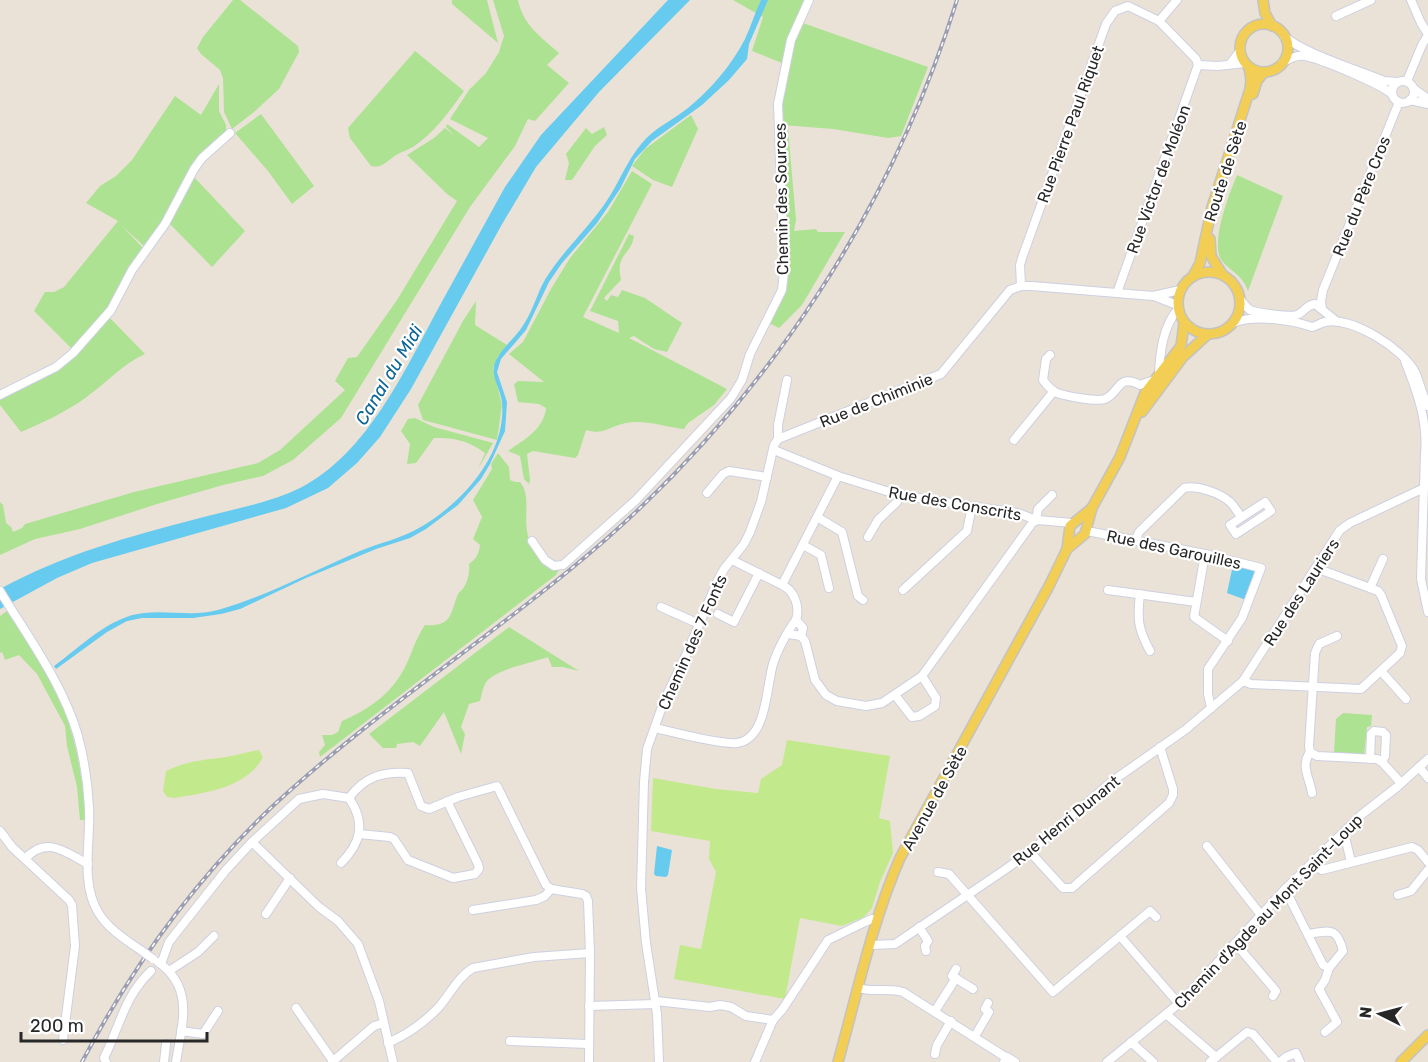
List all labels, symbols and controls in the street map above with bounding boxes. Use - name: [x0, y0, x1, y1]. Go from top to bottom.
- street label: Rue Pierre Paul Riquet: [1033, 43, 1108, 205]
- street label: Rue Victor de Moléon: [1123, 102, 1194, 256]
- street label: Route de Sète: [1200, 118, 1251, 224]
- street label: Chemin des Sources: [771, 123, 792, 275]
- street label: Rue du Père Cros: [1329, 133, 1394, 259]
- water label: Canal du Midi: [351, 321, 428, 429]
- street label: Rue de Chiminie: [817, 369, 936, 432]
- street label: Rue des Conscrits: [887, 482, 1023, 525]
- street label: Rue des Garouilles: [1105, 526, 1243, 573]
- street label: Rue des Lauriers: [1260, 535, 1343, 650]
- street label: Chemin des 7 Fonts: [654, 572, 731, 713]
- street label: Avenue de Sète: [898, 743, 971, 854]
- street label: Rue Henri Dunant: [1009, 771, 1124, 869]
- street label: Chemin d'Agde au Mont Saint-Loup: [1170, 810, 1366, 1012]
- north arrow: [1350, 984, 1410, 1044]
- scale bar: [21, 1005, 207, 1043]
- text: N: [1356, 1006, 1376, 1019]
- text: 200 m: [30, 1015, 84, 1037]

